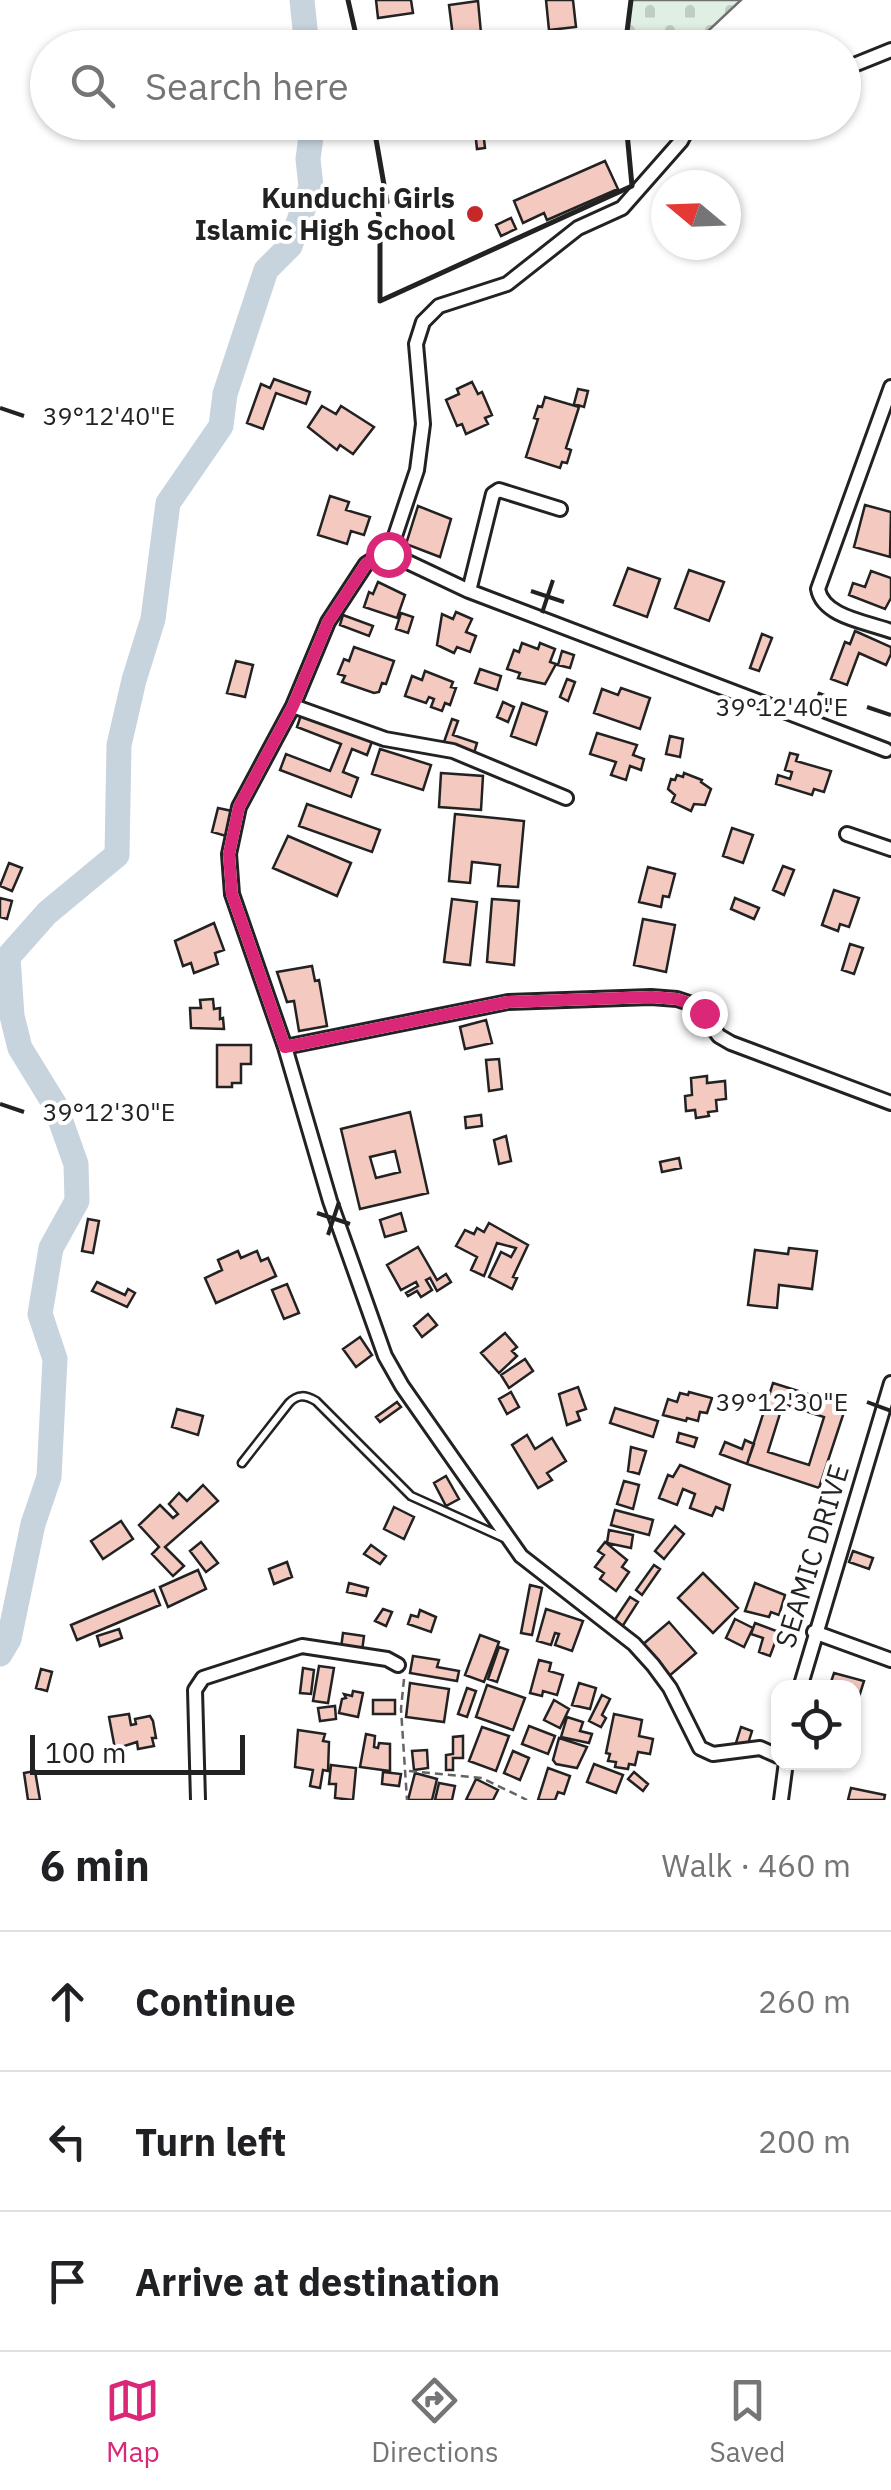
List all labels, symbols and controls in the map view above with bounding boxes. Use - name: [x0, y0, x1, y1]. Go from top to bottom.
- search box: [30, 30, 861, 140]
- icon: search: [65, 58, 120, 113]
- text: Search here: [145, 61, 349, 110]
- north arrow: [651, 170, 741, 260]
- place label: Kunduchi Girls Islamic High School: [195, 179, 455, 248]
- marker: Kunduchi Girls Islamic High School: [464, 203, 486, 225]
- text: 39°12'40"E: [43, 399, 175, 432]
- route start: [366, 532, 412, 578]
- text: 39°12'40"E: [716, 690, 848, 723]
- route end: [682, 991, 728, 1037]
- text: 39°12'30"E: [43, 1095, 175, 1128]
- text: 39°12'30"E: [716, 1385, 848, 1418]
- street label: SEAMIC DRIVE: [766, 1460, 857, 1652]
- map controls: [771, 1680, 861, 1770]
- button: locate: [771, 1680, 861, 1770]
- scale bar: [30, 1730, 245, 1774]
- text: 100 m: [45, 1734, 126, 1771]
- text: 6 min: [40, 1838, 150, 1893]
- text: Walk · 460 m: [662, 1844, 851, 1886]
- icon: ahead: [40, 1974, 95, 2029]
- text: Continue: [135, 1977, 296, 2026]
- text: 260 m: [758, 1980, 851, 2022]
- icon: left: [40, 2114, 95, 2169]
- text: Turn left: [135, 2117, 286, 2166]
- text: 200 m: [758, 2120, 851, 2162]
- icon: arrive: [40, 2254, 95, 2309]
- text: Arrive at destination: [135, 2257, 500, 2306]
- tab: Map: [105, 2373, 160, 2470]
- tab: Directions: [371, 2373, 499, 2470]
- tab: Saved: [709, 2373, 786, 2470]

